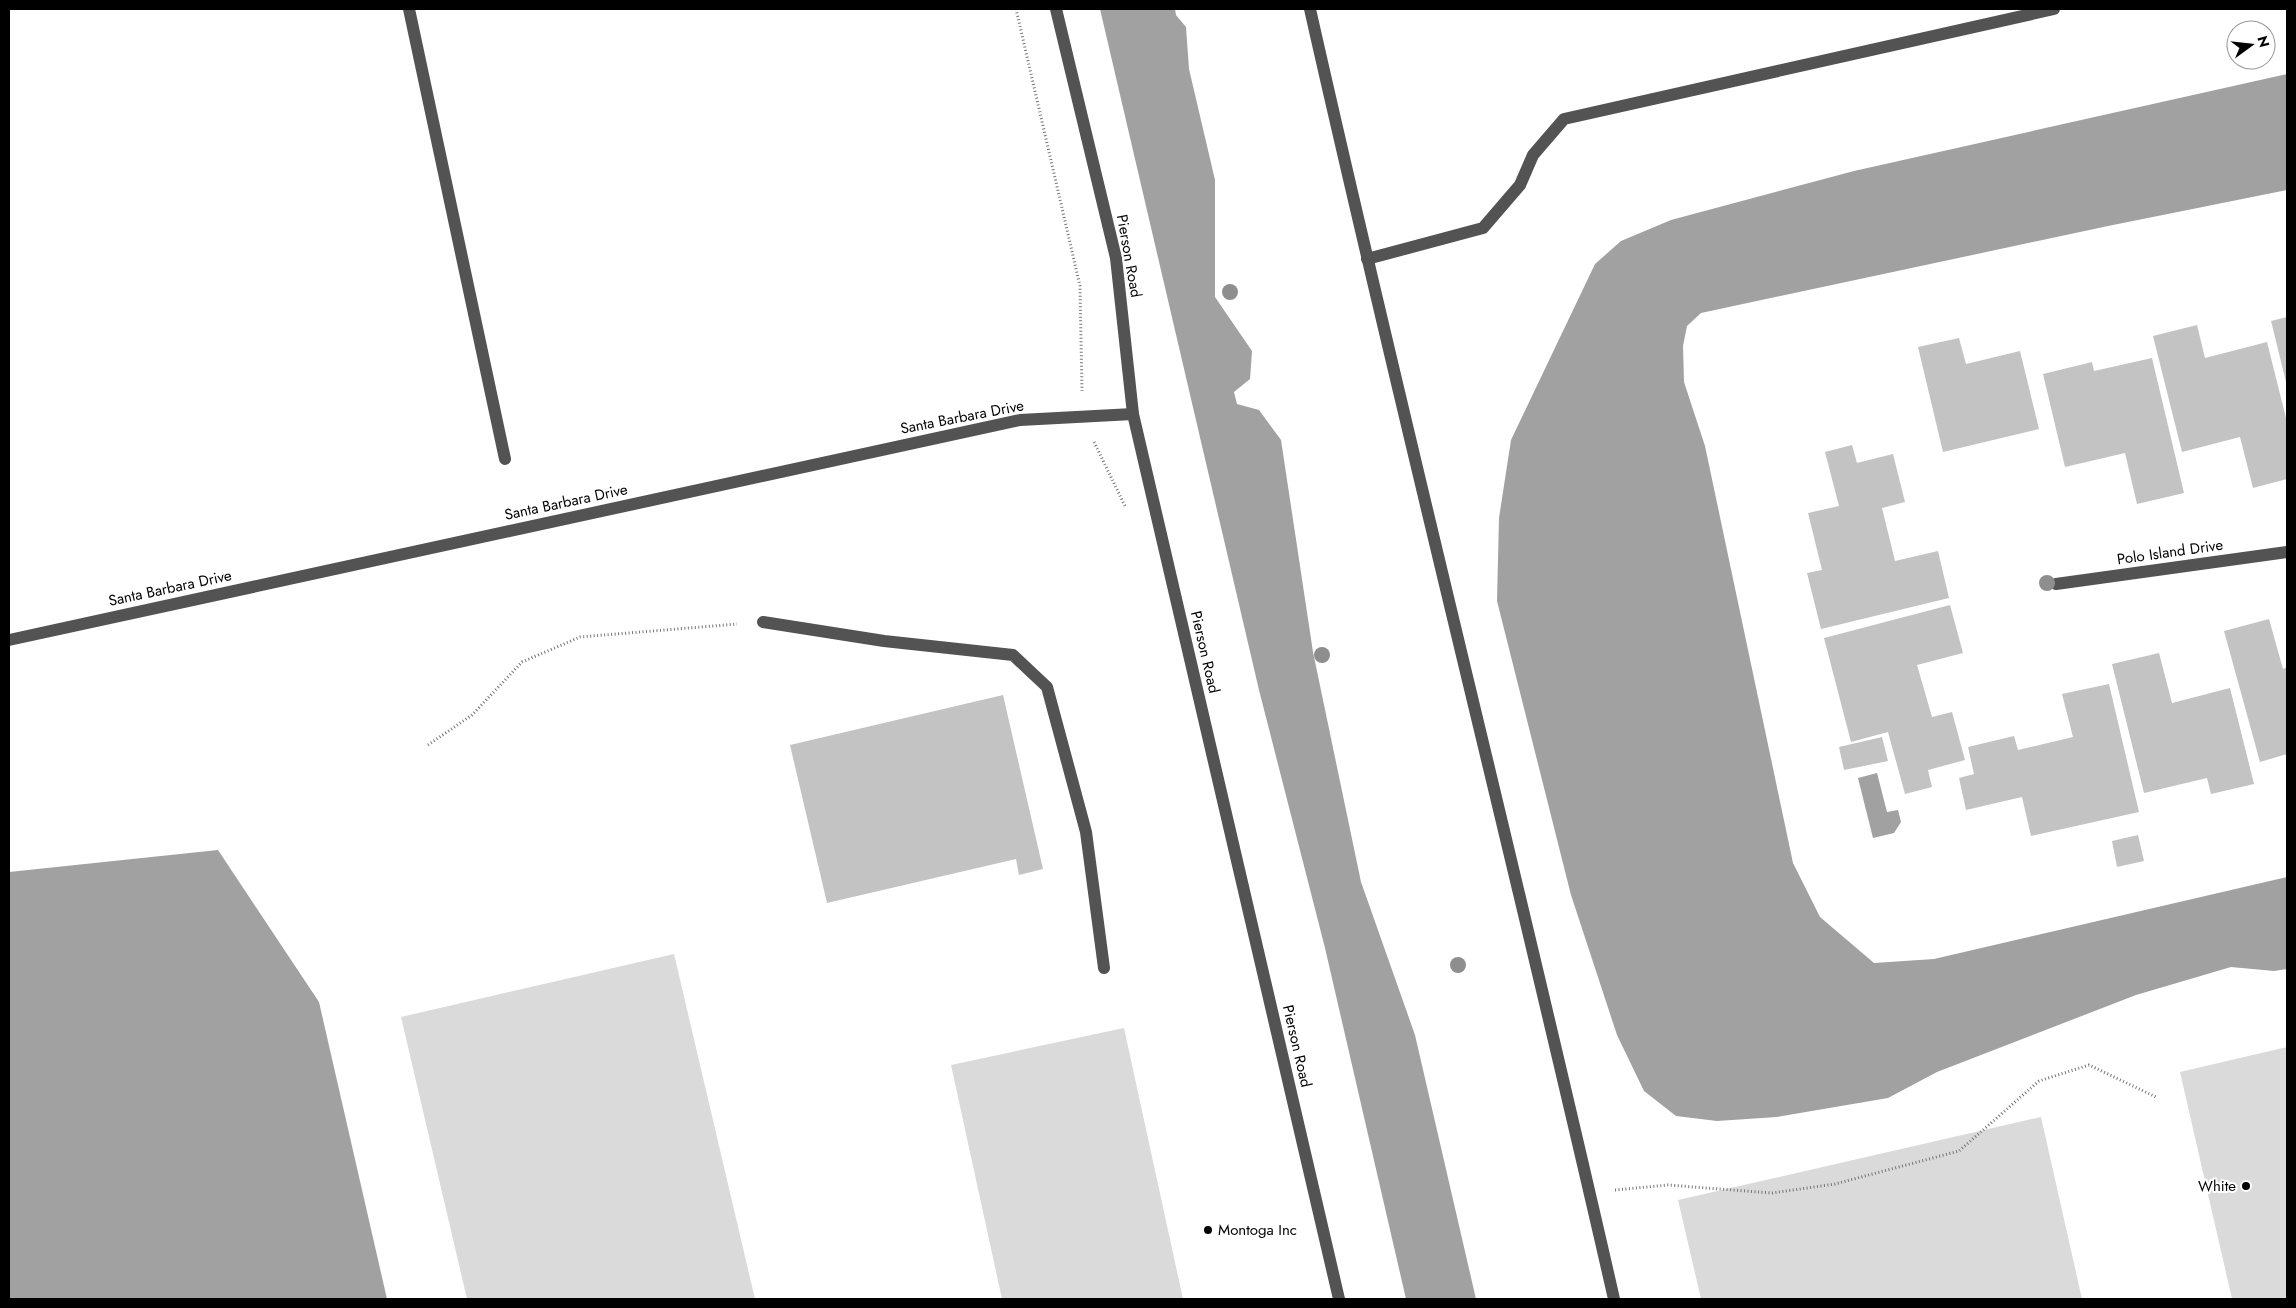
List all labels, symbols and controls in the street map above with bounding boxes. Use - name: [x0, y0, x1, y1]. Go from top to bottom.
- north arrow: [2226, 20, 2276, 70]
- text: N: [2252, 34, 2275, 50]
- street label: Pierson Road: [1111, 213, 1147, 299]
- street label: Santa Barbara Drive: [898, 394, 1026, 440]
- street label: Santa Barbara Drive: [502, 478, 630, 526]
- street label: Polo Island Drive: [2116, 534, 2225, 570]
- street label: Santa Barbara Drive: [106, 564, 234, 612]
- street label: Pierson Road: [1185, 609, 1225, 695]
- street label: Pierson Road: [1277, 1003, 1317, 1089]
- place label: White: [2198, 1175, 2236, 1197]
- marker: White: [2240, 1180, 2252, 1192]
- place label: Montoga Inc: [1218, 1219, 1297, 1241]
- marker: Montoga Inc: [1202, 1224, 1214, 1236]

